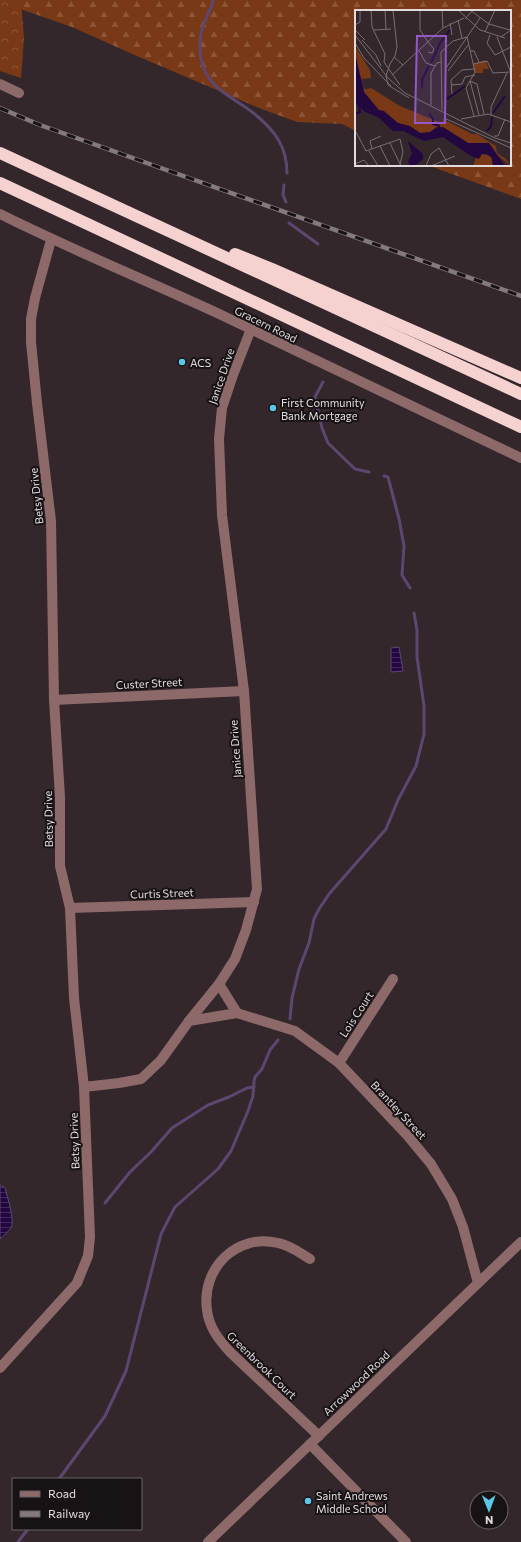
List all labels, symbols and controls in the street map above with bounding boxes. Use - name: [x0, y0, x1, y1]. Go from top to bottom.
- inset map: [355, 10, 511, 166]
- street label: Gracern Road: [233, 303, 299, 345]
- street label: Janice Drive: [205, 346, 238, 406]
- place label: ACS: [190, 356, 211, 369]
- marker: ACS: [177, 357, 187, 367]
- place label: First Community Bank Mortgage: [281, 396, 365, 422]
- marker: First Community Bank Mortgage: [268, 403, 278, 413]
- street label: Betsy Drive: [27, 467, 45, 525]
- street label: Custer Street: [115, 675, 183, 691]
- street label: Janice Drive: [226, 719, 245, 778]
- street label: Betsy Drive: [41, 790, 55, 847]
- street label: Curtis Street: [130, 885, 194, 901]
- street label: Lois Court: [336, 988, 376, 1039]
- street label: Brantley Street: [369, 1078, 430, 1142]
- street label: Betsy Drive: [67, 1112, 81, 1170]
- street label: Greenbrook Court: [225, 1329, 300, 1402]
- street label: Arrowwood Road: [320, 1348, 392, 1418]
- legend: [12, 1478, 142, 1530]
- text: Road: [48, 1486, 76, 1500]
- place label: Saint Andrews Middle School: [316, 1489, 388, 1515]
- north arrow: [469, 1490, 509, 1530]
- marker: Saint Andrews Middle School: [303, 1496, 313, 1506]
- text: Railway: [48, 1506, 90, 1520]
- text: N: [485, 1514, 493, 1527]

